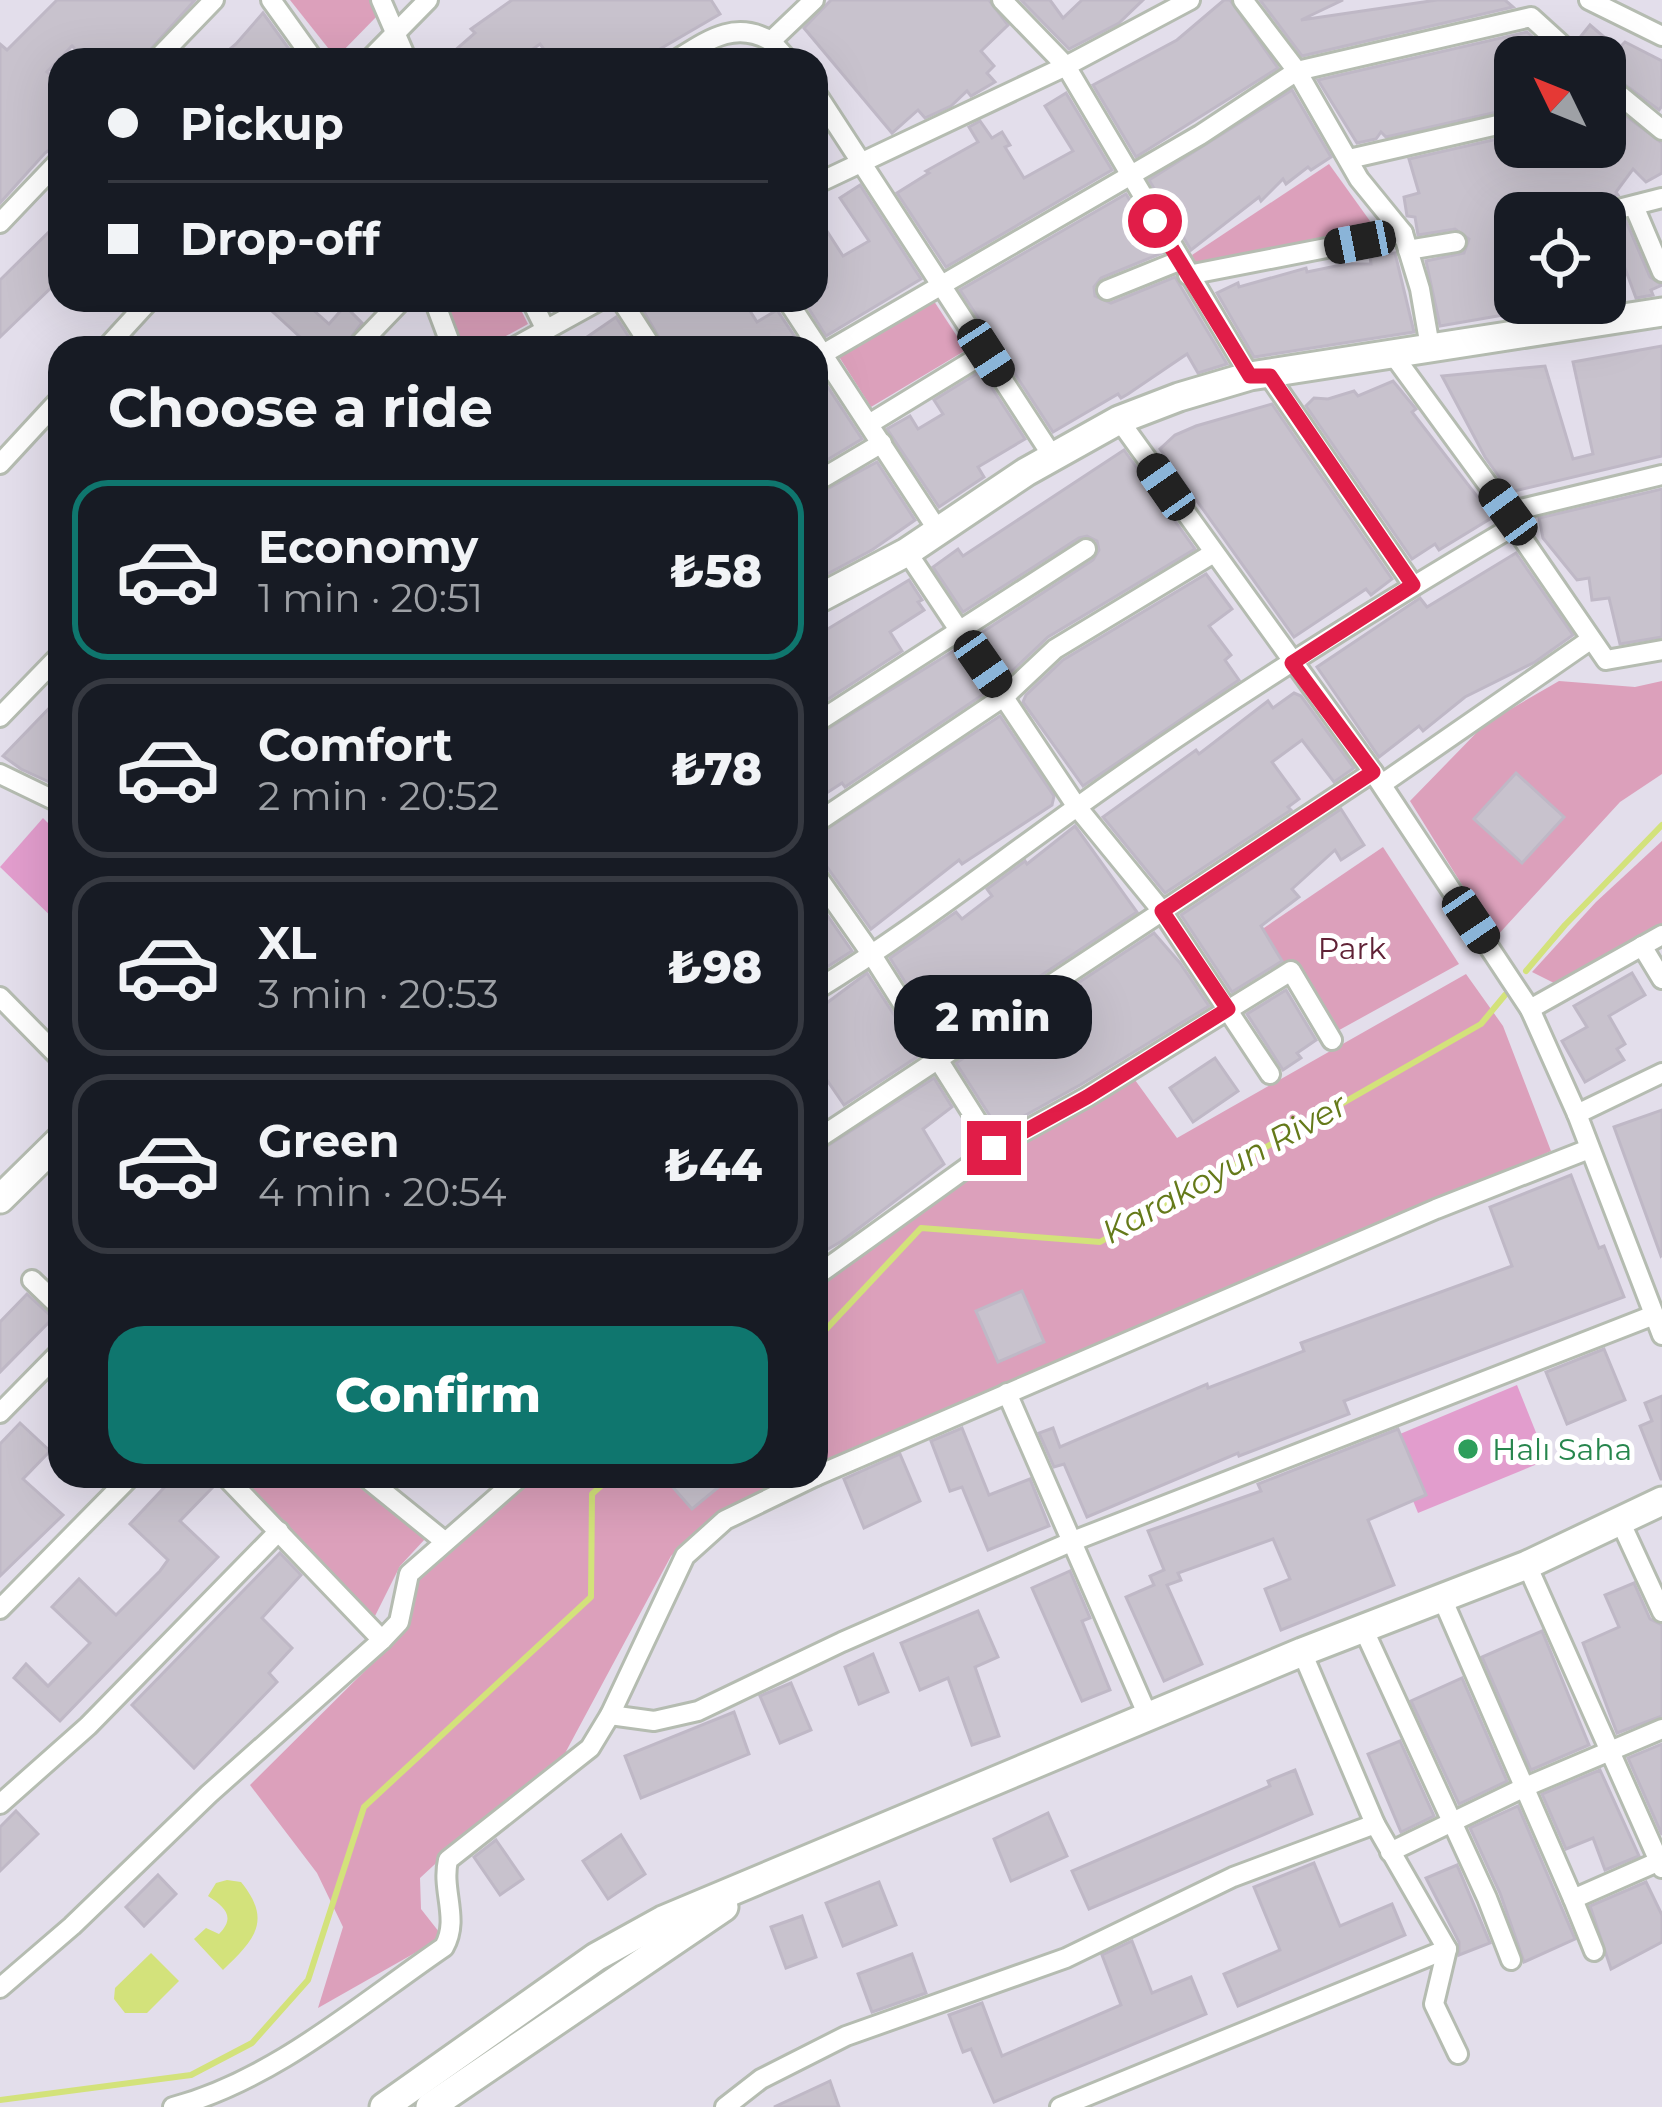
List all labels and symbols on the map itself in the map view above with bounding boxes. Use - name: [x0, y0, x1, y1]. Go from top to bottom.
- north arrow: [1494, 36, 1626, 168]
- route start: [1128, 194, 1182, 248]
- car: [1321, 217, 1399, 267]
- car: [951, 313, 1021, 393]
- car: [1131, 447, 1201, 527]
- car: [1472, 472, 1544, 552]
- car: [948, 624, 1018, 704]
- car: [1436, 880, 1506, 960]
- park label: Park: [1318, 930, 1386, 967]
- callout: 2 min: [895, 974, 1093, 1058]
- water label: Karakoyun River: [1095, 1084, 1354, 1252]
- route end: [967, 1121, 1021, 1175]
- place label: Halı Saha: [1492, 1431, 1632, 1468]
- marker: Halı Saha: [1455, 1436, 1481, 1462]

